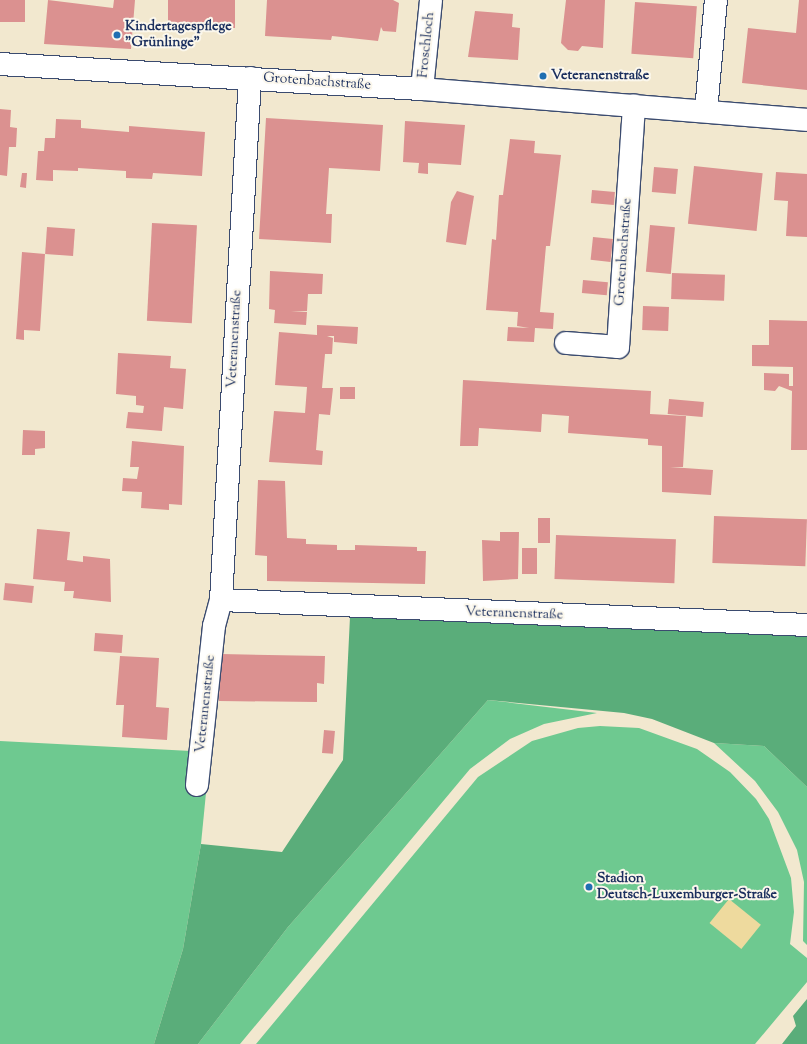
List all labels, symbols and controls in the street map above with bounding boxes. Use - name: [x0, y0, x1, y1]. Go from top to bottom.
- street label: Froschloch: [415, 11, 439, 79]
- place label: Kindertagespflege "Grünlinge": [125, 19, 232, 52]
- marker: Kindertagespflege "Grünlinge": [112, 30, 122, 40]
- place label: Veteranenstraße: [551, 68, 649, 84]
- street label: Grotenbachstraße: [263, 70, 371, 94]
- marker: Veteranenstraße: [538, 71, 548, 81]
- street label: Grotenbachstraße: [612, 198, 636, 306]
- street label: Veteranenstraße: [224, 290, 246, 388]
- street label: Veteranenstraße: [465, 604, 563, 624]
- street label: Veteranenstraße: [193, 654, 219, 754]
- place label: Stadion Deutsch-Luxemburger-Straße: [597, 871, 777, 904]
- marker: Stadion Deutsch-Luxemburger-Straße: [584, 882, 594, 892]

